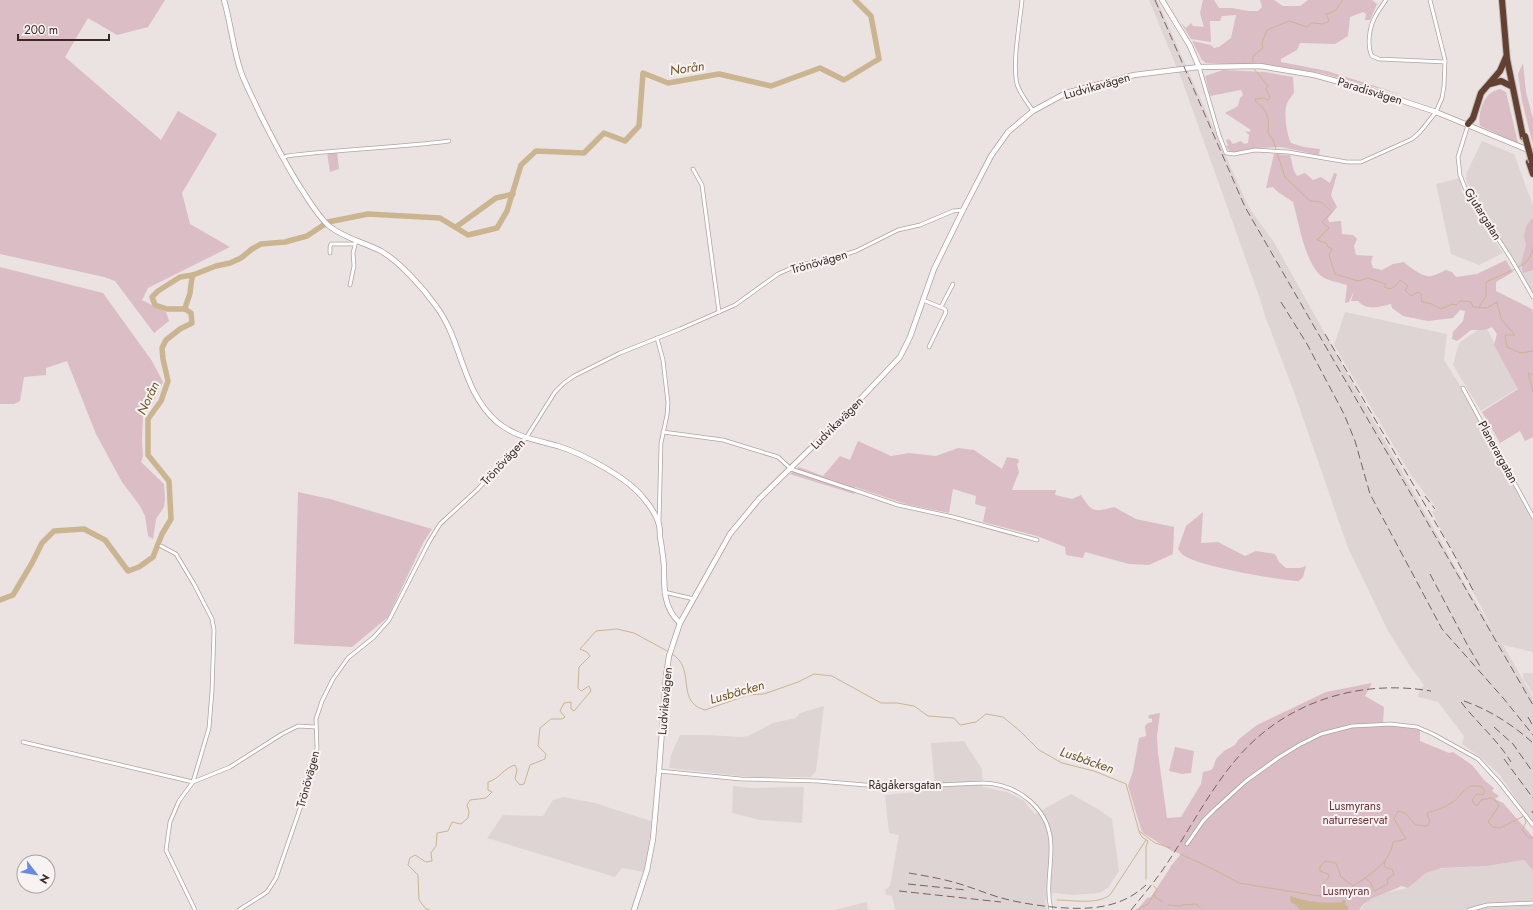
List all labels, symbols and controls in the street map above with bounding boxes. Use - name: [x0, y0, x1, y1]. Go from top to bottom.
- scale bar: [18, 16, 109, 42]
- text: 200 m: [24, 21, 58, 39]
- water label: Norån: [668, 56, 706, 80]
- street label: Ludvikavägen: [1062, 68, 1132, 104]
- street label: Paradisvägen: [1335, 73, 1405, 109]
- street label: Gjutargatan: [1460, 184, 1506, 244]
- street label: Trönövägen: [789, 245, 849, 279]
- water label: Norån: [132, 378, 164, 418]
- street label: Ludvikavägen: [807, 393, 867, 453]
- street label: Planerargatan: [1473, 417, 1523, 487]
- street label: Trönövägen: [477, 435, 529, 489]
- street label: Ludvikavägen: [653, 666, 677, 736]
- water label: Lusbäcken: [707, 675, 767, 709]
- water label: Lusbäcken: [1057, 742, 1117, 778]
- street label: Trönövägen: [292, 749, 324, 809]
- street label: Rågåkersgatan: [869, 776, 942, 794]
- park label: Lusmyrans naturreservat: [1323, 797, 1388, 829]
- north arrow: [16, 854, 56, 894]
- text: N: [35, 871, 54, 887]
- park label: Lusmyran: [1322, 882, 1370, 900]

